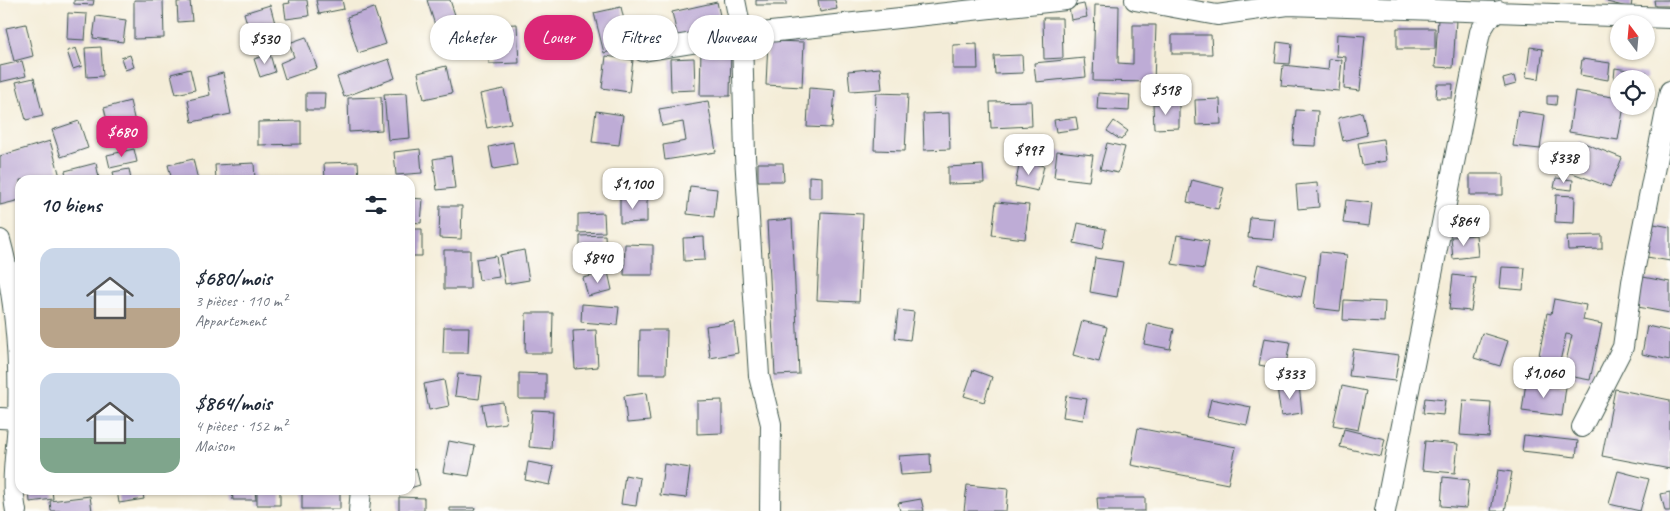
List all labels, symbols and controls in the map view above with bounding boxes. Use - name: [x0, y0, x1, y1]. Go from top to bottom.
- chip: Acheter: [430, 15, 514, 60]
- chip: Louer: [524, 15, 593, 60]
- chip: Filtres: [603, 15, 678, 60]
- chip: Nouveau: [688, 15, 774, 60]
- north arrow: [1610, 15, 1655, 60]
- map controls: [1610, 15, 1655, 115]
- pin: $530: [235, 22, 295, 65]
- text: $530: [251, 29, 279, 49]
- button: locate: [1610, 70, 1655, 115]
- pin: $518: [1136, 74, 1196, 116]
- text: $518: [1152, 80, 1180, 100]
- pin: $680: [92, 116, 152, 158]
- text: $680: [107, 122, 137, 142]
- pin: $997: [999, 134, 1059, 176]
- text: $997: [1015, 140, 1043, 160]
- pin: $338: [1534, 142, 1594, 184]
- text: $338: [1550, 148, 1578, 168]
- pin: $1,100: [592, 168, 674, 210]
- text: $1,100: [613, 174, 653, 194]
- icon: filters: [362, 191, 390, 219]
- text: 10 biens: [40, 192, 101, 218]
- pin: $864: [1434, 204, 1494, 247]
- text: $864: [1449, 211, 1479, 231]
- pin: $840: [568, 242, 628, 284]
- text: $840: [584, 248, 612, 268]
- text: $680/mois: [195, 265, 272, 291]
- icon: home: [80, 268, 140, 328]
- text: 3 pièces · 110 m²: [195, 291, 287, 311]
- text: Appartement: [195, 311, 266, 331]
- pin: $1,060: [1503, 356, 1585, 399]
- pin: $333: [1260, 358, 1320, 400]
- text: $1,060: [1524, 363, 1564, 383]
- text: $333: [1276, 364, 1304, 384]
- text: $864/mois: [195, 390, 272, 416]
- icon: home: [80, 393, 140, 453]
- text: 4 pièces · 152 m²: [195, 416, 287, 436]
- text: Maison: [195, 436, 235, 456]

